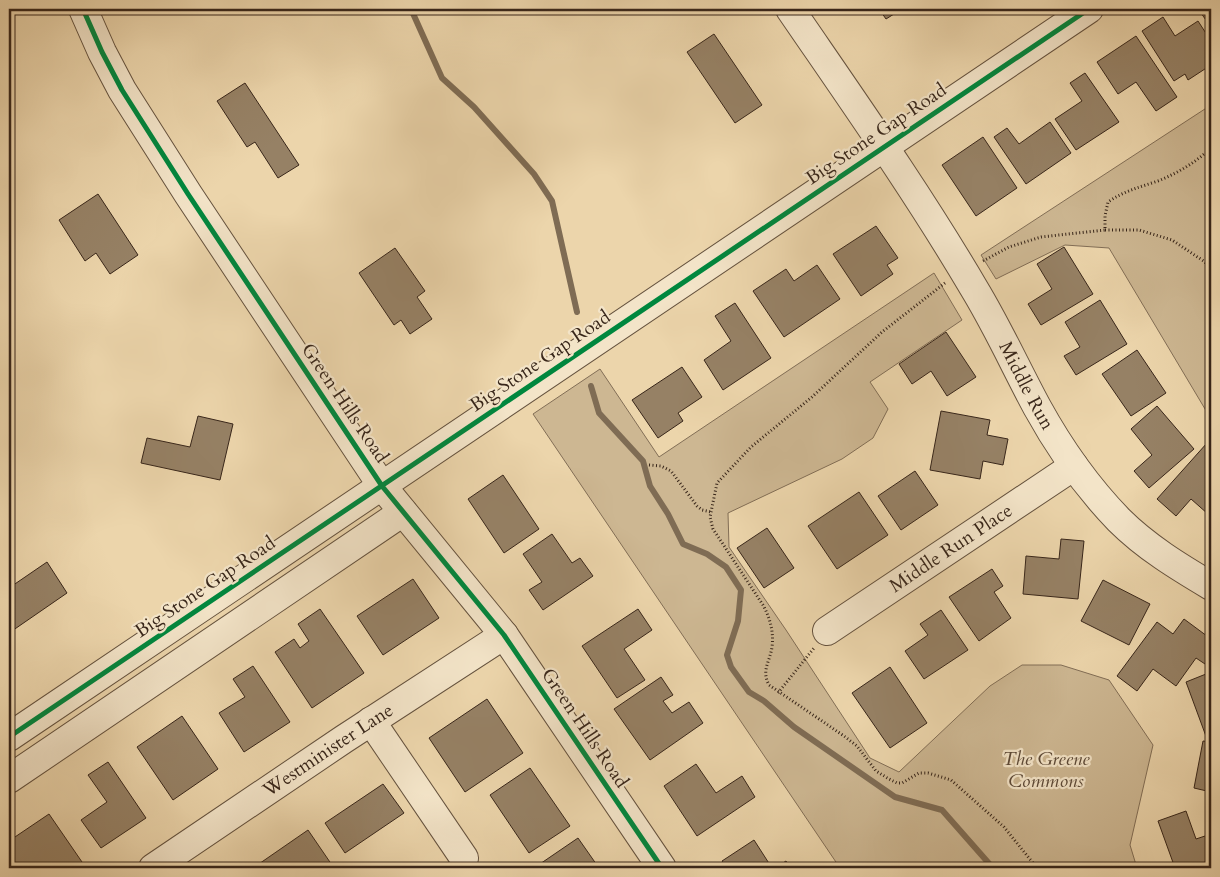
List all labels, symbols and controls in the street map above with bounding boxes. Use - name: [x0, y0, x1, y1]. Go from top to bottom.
- street label: Big Stone Gap Road: [801, 77, 951, 191]
- street label: Big Stone Gap Road: [465, 304, 615, 418]
- street label: Middle Run: [992, 337, 1060, 435]
- street label: Green Hills Road: [295, 338, 395, 468]
- street label: Middle Run Place: [884, 498, 1018, 599]
- street label: Big Stone Gap Road: [130, 530, 280, 644]
- street label: Green Hills Road: [535, 663, 635, 793]
- street label: Westminister Lane: [257, 697, 398, 804]
- park label: The Greene Commons: [1002, 746, 1090, 794]

